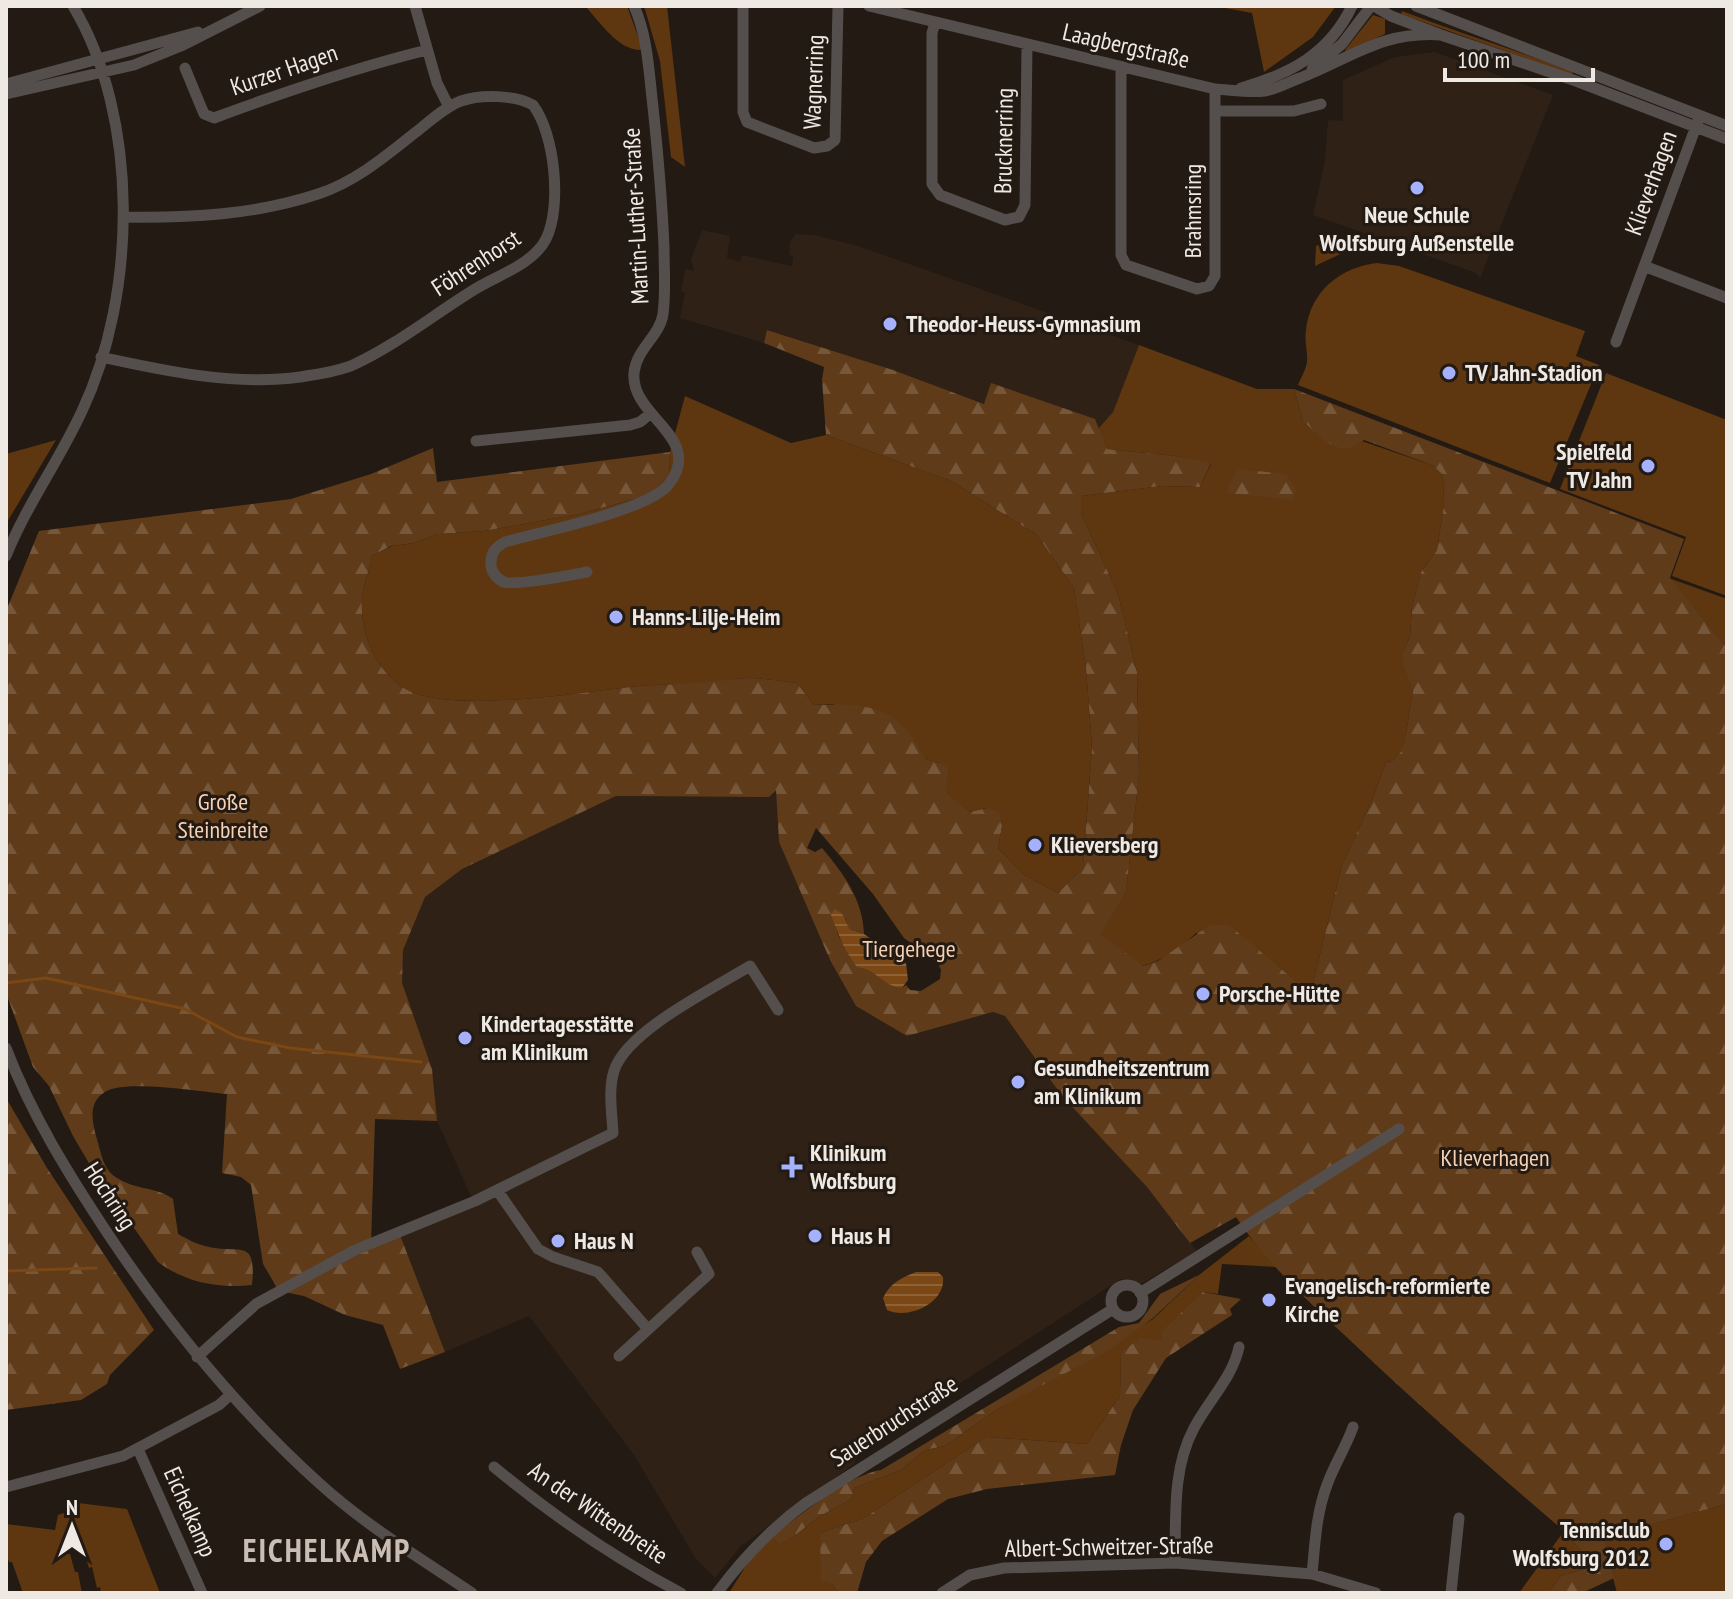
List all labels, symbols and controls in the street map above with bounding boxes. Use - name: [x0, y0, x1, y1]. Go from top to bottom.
- street label: Laagbergstraße: [1060, 16, 1192, 75]
- scale bar: [1445, 32, 1593, 82]
- street label: Wagnerring: [796, 34, 831, 130]
- street label: Kurzer Hagen: [226, 37, 342, 102]
- text: 100 m: [1457, 44, 1510, 75]
- street label: Brucknerring: [987, 88, 1020, 194]
- street label: Klieverhagen: [1617, 126, 1684, 239]
- street label: Martin-Luther-Straße: [615, 127, 656, 305]
- street label: Brahmsring: [1177, 164, 1208, 258]
- marker: Neue Schule Wolfsburg Außenstelle: [1408, 179, 1426, 197]
- place label: Neue Schule Wolfsburg Außenstelle: [1319, 199, 1514, 258]
- street label: Föhrenhorst: [425, 222, 526, 303]
- place label: Theodor-Heuss-Gymnasium: [906, 308, 1141, 339]
- marker: Theodor-Heuss-Gymnasium: [881, 315, 899, 333]
- place label: TV Jahn-Stadion: [1465, 357, 1603, 388]
- marker: TV Jahn-Stadion: [1440, 364, 1458, 382]
- place label: Spielfeld TV Jahn: [1556, 436, 1632, 495]
- marker: Spielfeld TV Jahn: [1639, 457, 1657, 475]
- place label: Hanns-Lilje-Heim: [632, 601, 780, 632]
- marker: Hanns-Lilje-Heim: [607, 608, 625, 626]
- park label: Große Steinbreite: [178, 786, 268, 845]
- place label: Klieversberg: [1051, 829, 1158, 860]
- marker: Klieversberg: [1026, 836, 1044, 854]
- park label: Tiergehege: [862, 933, 956, 964]
- place label: Porsche-Hütte: [1219, 978, 1340, 1009]
- marker: Porsche-Hütte: [1194, 985, 1212, 1003]
- place label: Kindertagesstätte am Klinikum: [481, 1008, 634, 1067]
- marker: Kindertagesstätte am Klinikum: [456, 1029, 474, 1047]
- place label: Gesundheitszentrum am Klinikum: [1034, 1052, 1209, 1111]
- marker: Gesundheitszentrum am Klinikum: [1009, 1073, 1027, 1091]
- place label: Klinikum Wolfsburg: [809, 1137, 896, 1196]
- park label: Klieverhagen: [1441, 1142, 1549, 1173]
- street label: Hochring: [77, 1156, 144, 1236]
- marker: Klinikum Wolfsburg: [781, 1156, 803, 1178]
- place label: Haus H: [831, 1220, 891, 1251]
- place label: Haus N: [574, 1225, 634, 1256]
- marker: Haus H: [806, 1227, 824, 1245]
- marker: Haus N: [549, 1232, 567, 1250]
- place label: Evangelisch-reformierte Kirche: [1285, 1270, 1490, 1329]
- marker: Evangelisch-reformierte Kirche: [1260, 1291, 1278, 1309]
- street label: Sauerbruchstraße: [824, 1368, 963, 1473]
- street label: An der Wittenbreite: [523, 1454, 674, 1571]
- street label: Eichelkamp: [157, 1462, 224, 1562]
- north arrow: [32, 1487, 112, 1567]
- text: N: [66, 1493, 78, 1521]
- place label: Tennisclub Wolfsburg 2012: [1512, 1514, 1650, 1573]
- district label: EICHELKAMP: [243, 1529, 411, 1571]
- street label: Albert-Schweitzer-Straße: [1004, 1529, 1214, 1564]
- marker: Tennisclub Wolfsburg 2012: [1657, 1535, 1675, 1553]

